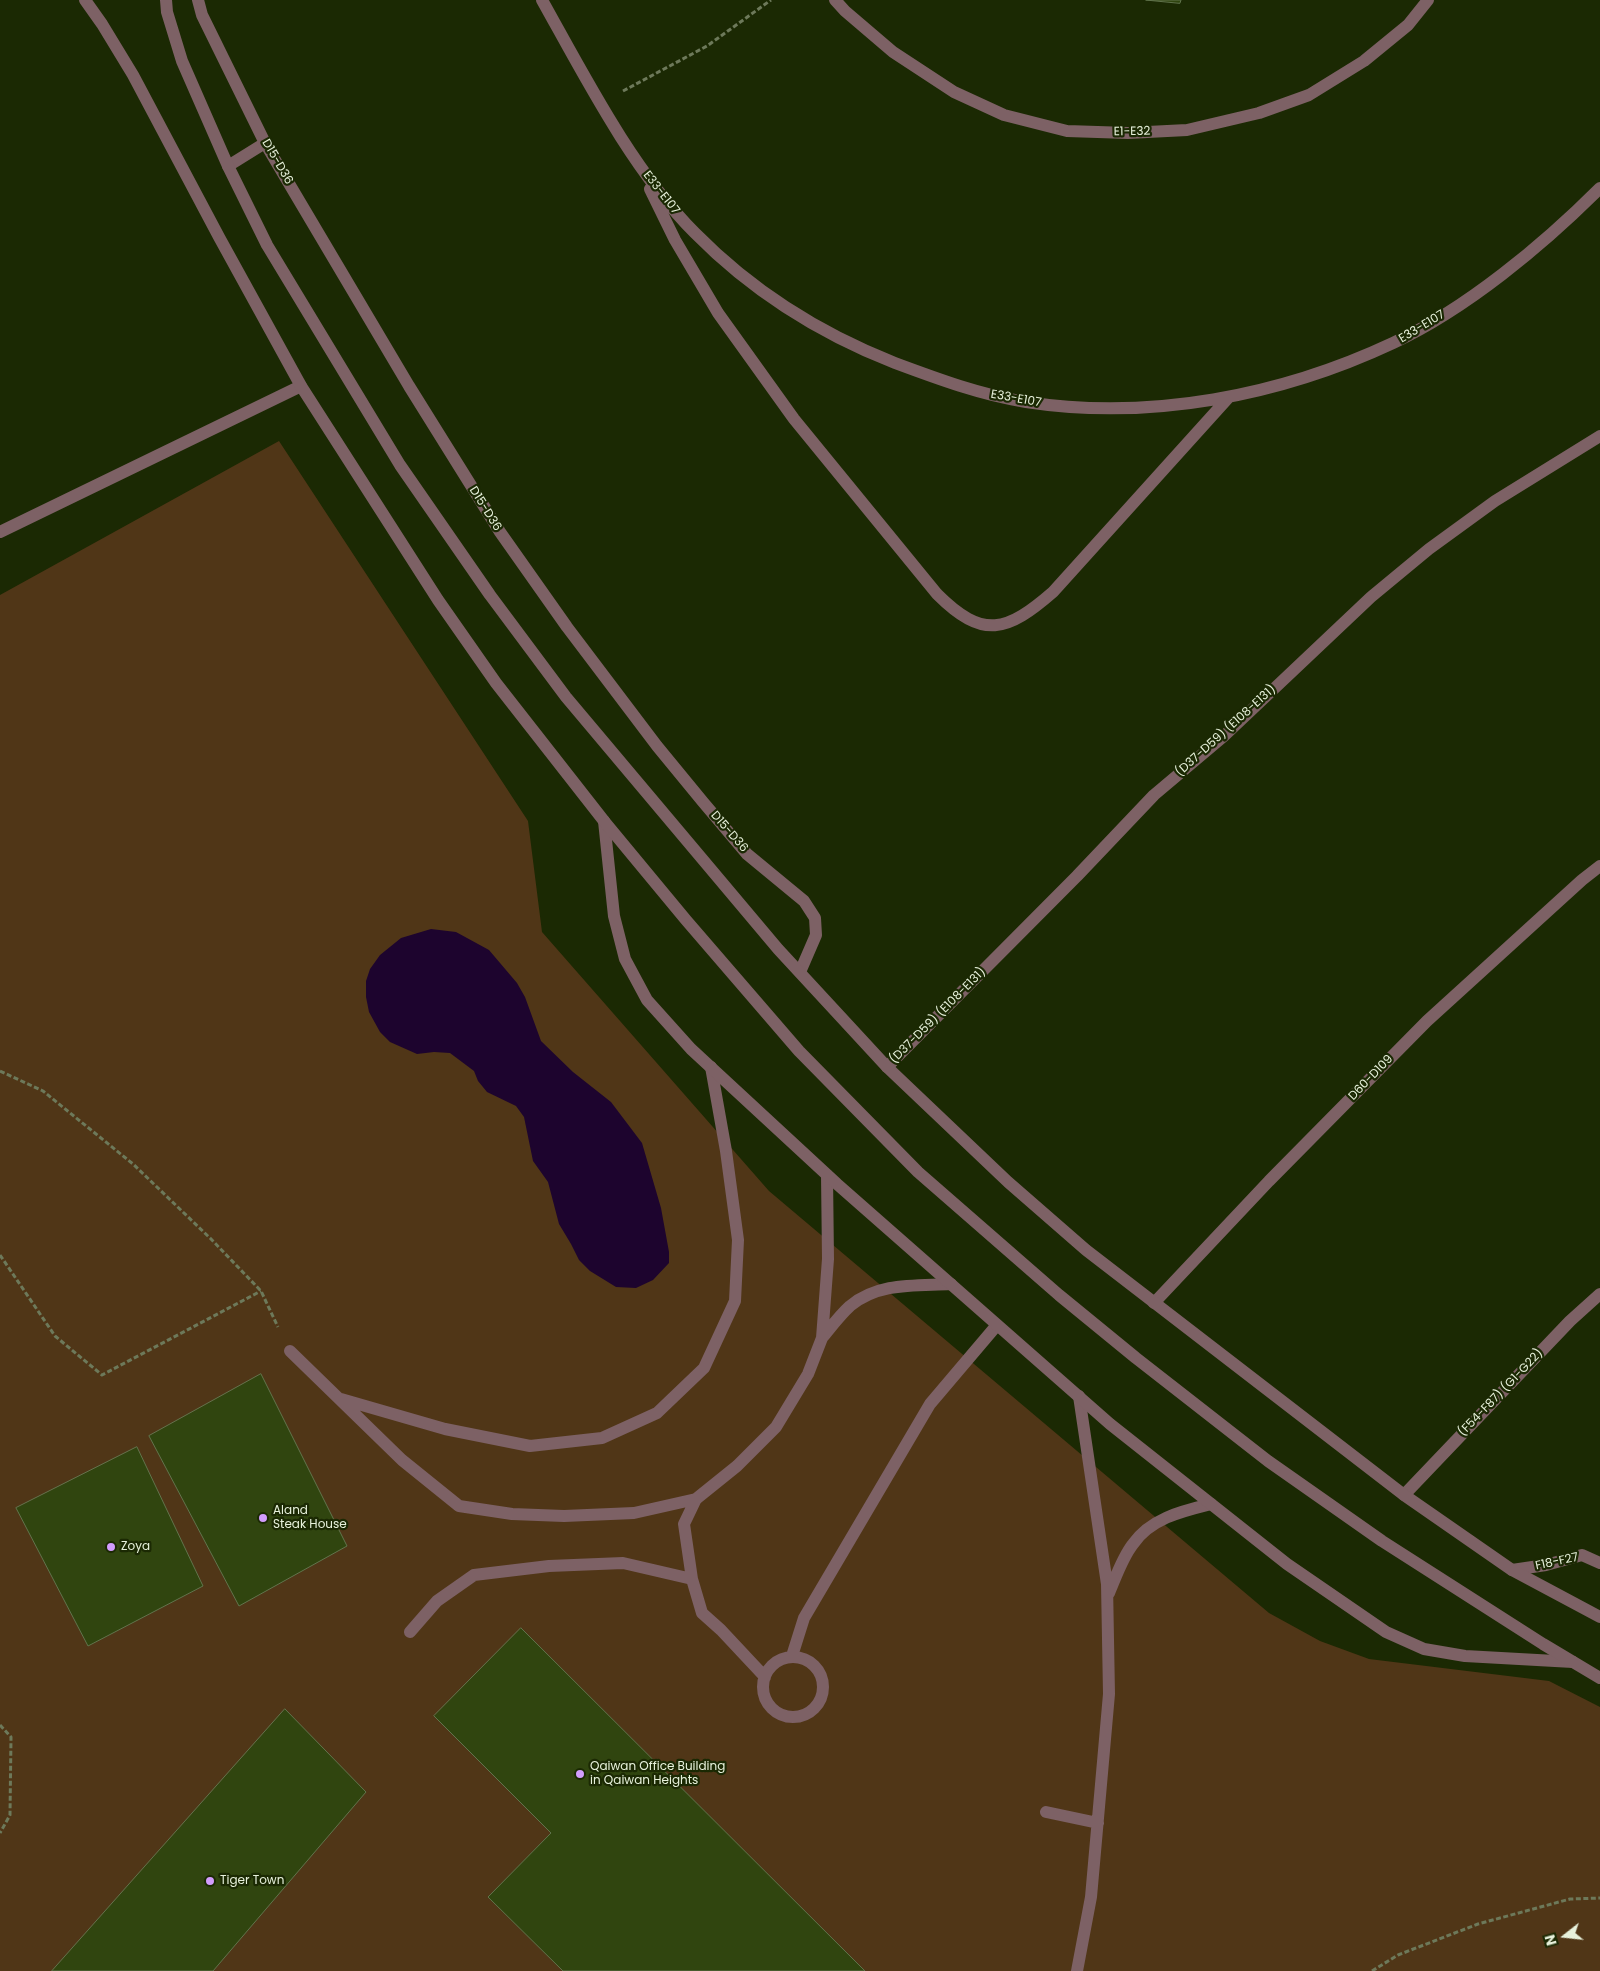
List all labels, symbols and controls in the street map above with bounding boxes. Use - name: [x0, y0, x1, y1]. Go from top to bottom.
- street label: E1-E32: [1114, 124, 1150, 140]
- street label: D15-D36: [258, 137, 296, 187]
- street label: E33-E107: [640, 168, 682, 218]
- street label: E33-E107: [1396, 308, 1448, 346]
- street label: E33-E107: [990, 387, 1042, 411]
- street label: D15-D36: [466, 484, 504, 534]
- street label: (D37-D59) (E108-E131): [1173, 682, 1279, 780]
- street label: D15-D36: [707, 809, 751, 855]
- street label: (D37-D59) (E108-E131): [887, 965, 989, 1067]
- street label: D60-D109: [1346, 1052, 1396, 1104]
- street label: (F54-F87) (G1-G22): [1456, 1346, 1546, 1440]
- place label: Aland Steak House: [273, 1504, 347, 1532]
- marker: Aland Steak House: [257, 1512, 269, 1524]
- place label: Zoya: [121, 1540, 150, 1554]
- marker: Zoya: [105, 1541, 117, 1553]
- street label: F18-F27: [1534, 1550, 1580, 1574]
- place label: Qaiwan Office Building in Qaiwan Heights: [590, 1760, 725, 1788]
- marker: Qaiwan Office Building in Qaiwan Heights: [574, 1768, 586, 1780]
- place label: Tiger Town: [220, 1874, 284, 1888]
- marker: Tiger Town: [204, 1875, 216, 1887]
- north arrow: [1540, 1911, 1590, 1961]
- text: N: [1540, 1932, 1562, 1948]

